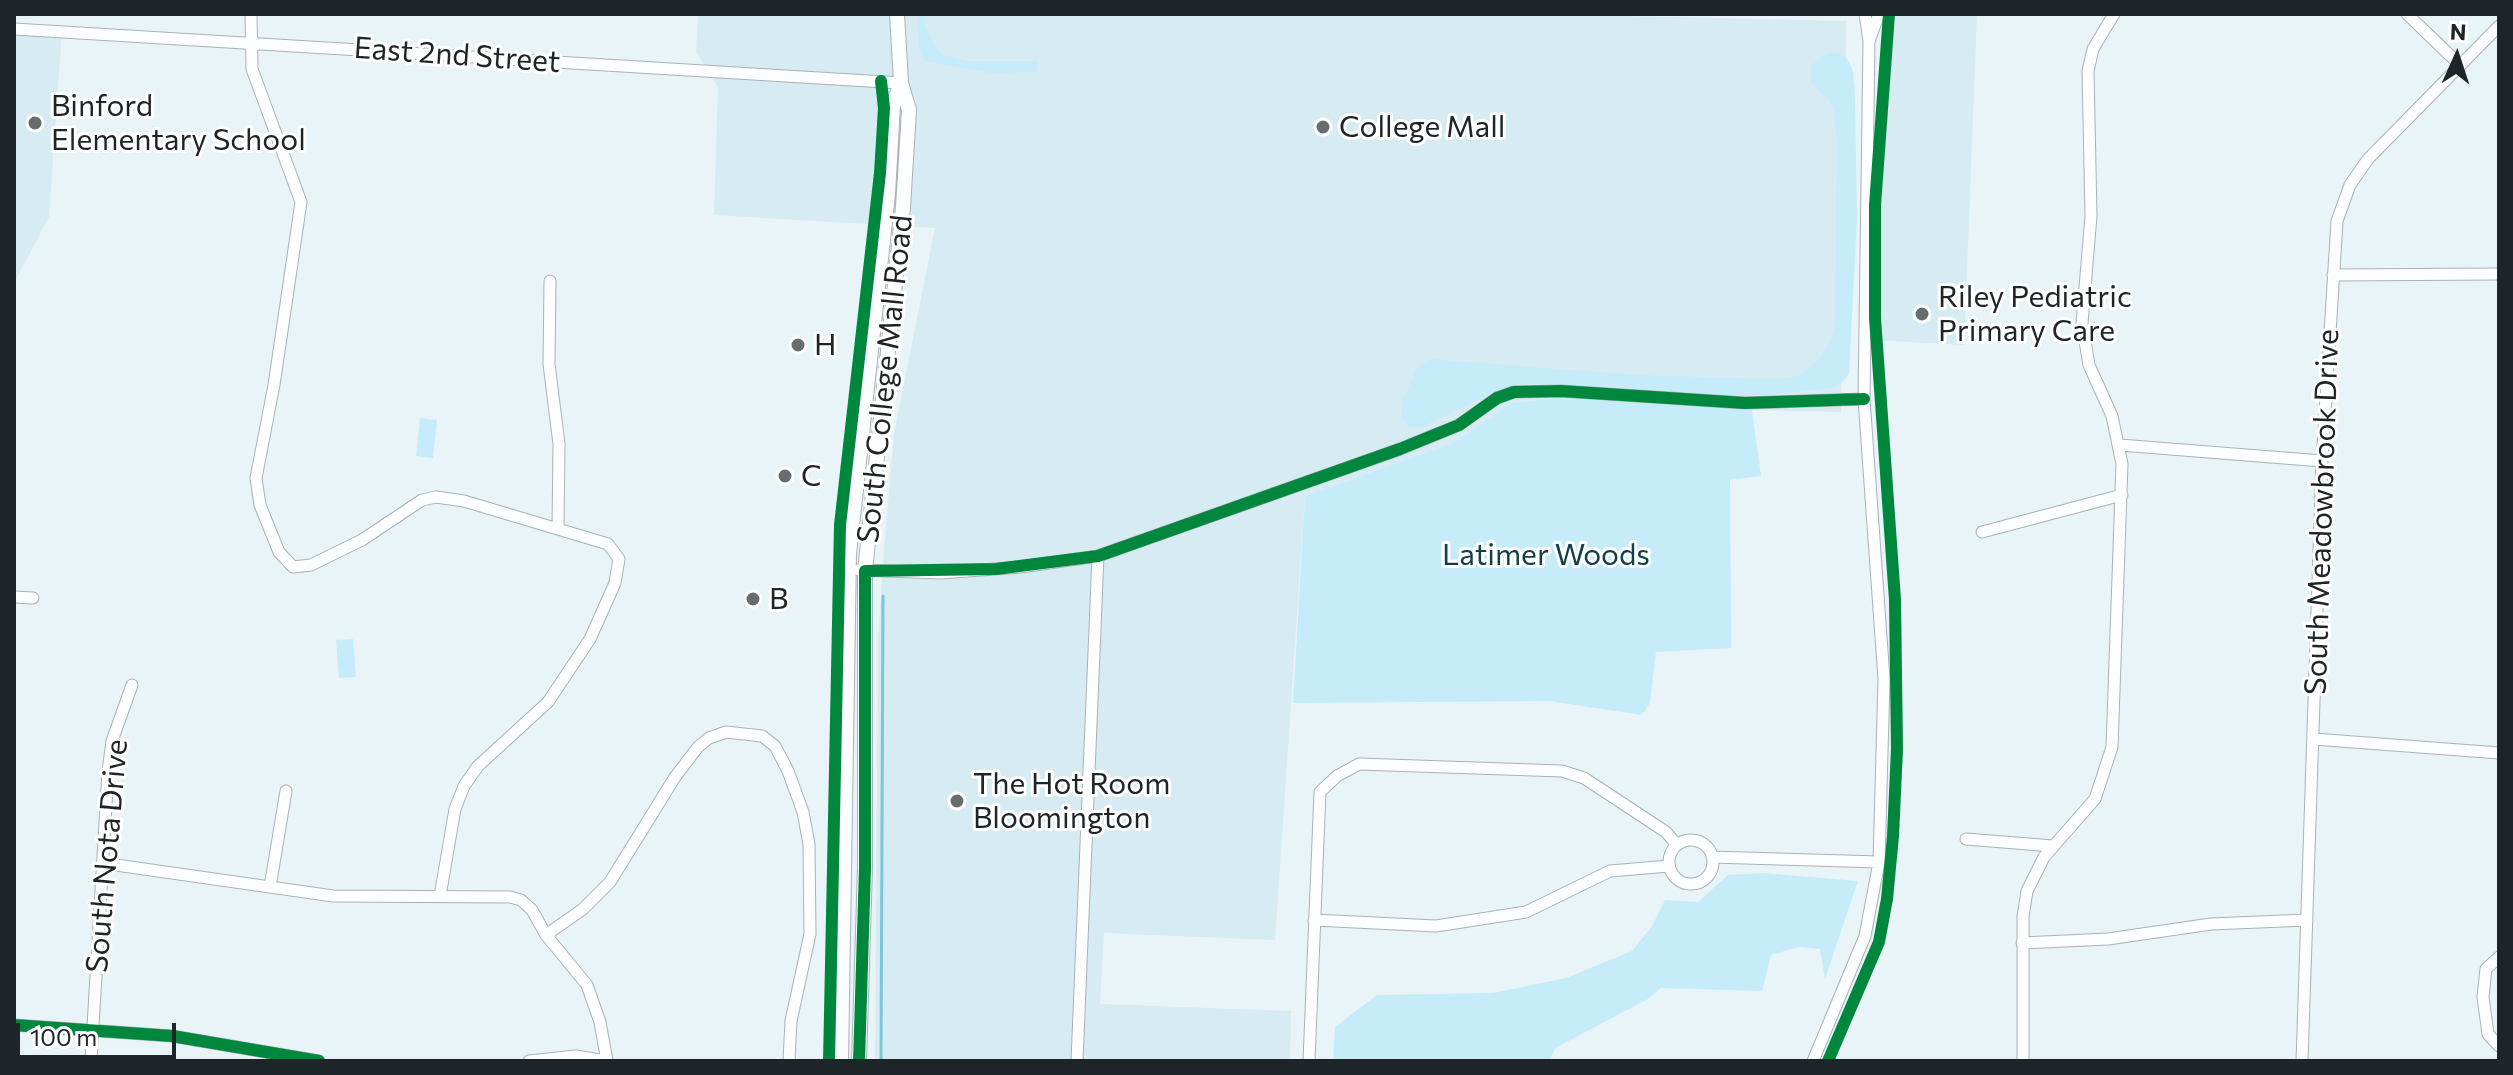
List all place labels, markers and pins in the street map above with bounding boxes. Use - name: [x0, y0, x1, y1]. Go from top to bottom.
- place label: Binford Elementary School: [51, 88, 306, 158]
- place label: College Mall: [1339, 109, 1505, 145]
- marker: Binford Elementary School: [26, 114, 44, 132]
- marker: College Mall: [1314, 118, 1332, 136]
- place label: Riley Pediatric Primary Care: [1938, 279, 2132, 350]
- marker: Riley Pediatric Primary Care: [1913, 305, 1931, 323]
- place label: H: [814, 327, 836, 363]
- marker: H: [789, 336, 807, 354]
- place label: C: [801, 458, 822, 494]
- marker: C: [776, 467, 794, 485]
- place label: B: [769, 581, 788, 617]
- marker: B: [744, 590, 762, 608]
- place label: The Hot Room Bloomington: [973, 766, 1170, 836]
- marker: The Hot Room Bloomington: [948, 792, 966, 810]

